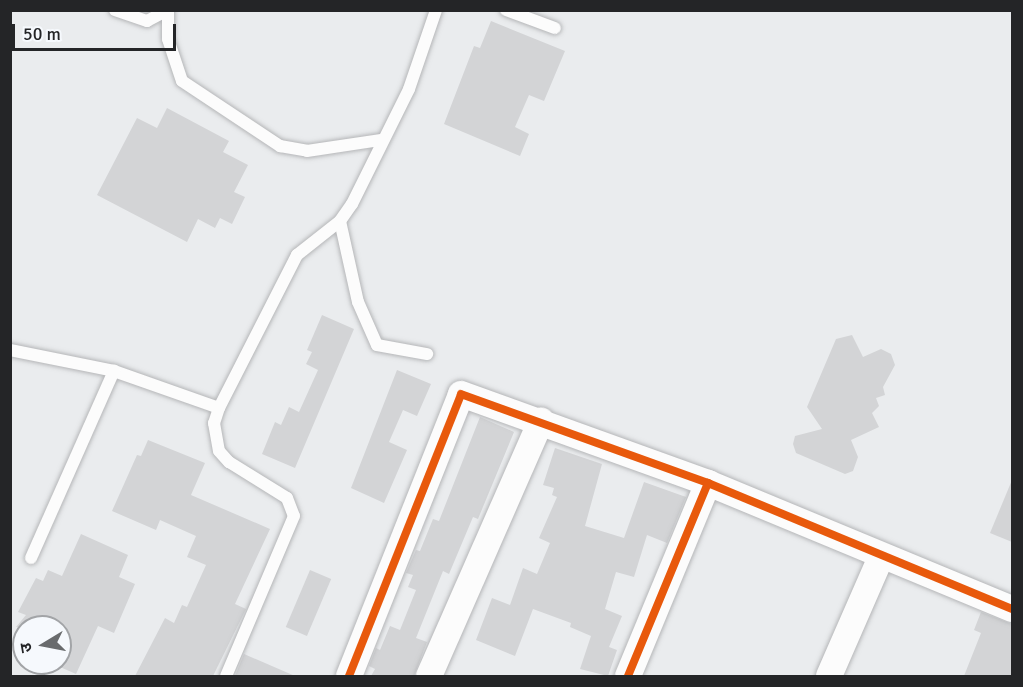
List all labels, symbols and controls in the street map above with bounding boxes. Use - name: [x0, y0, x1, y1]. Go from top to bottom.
- scale bar: [15, 12, 178, 50]
- text: 50 m: [23, 23, 61, 45]
- north arrow: [12, 615, 72, 675]
- text: उ: [16, 641, 37, 654]

